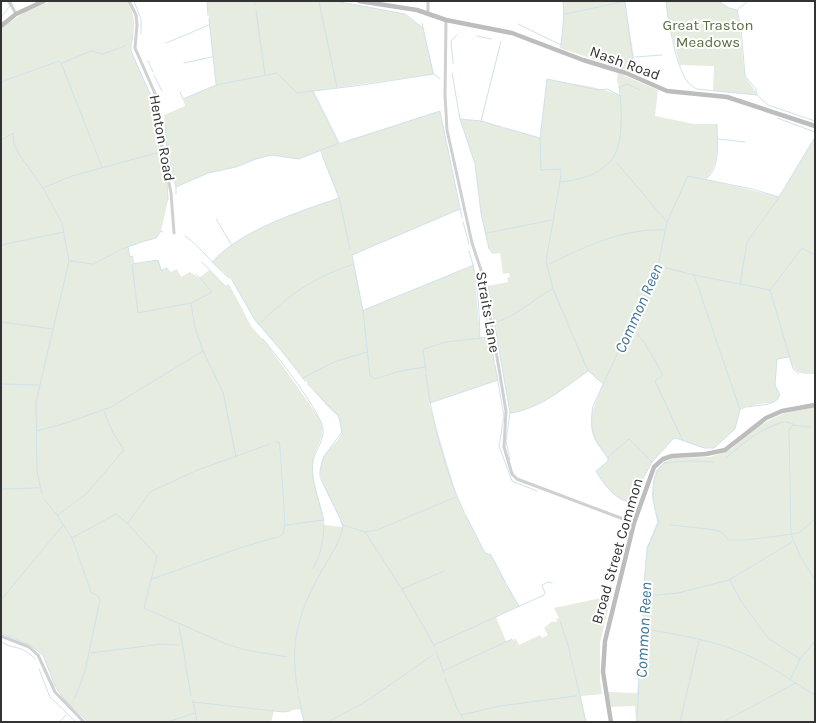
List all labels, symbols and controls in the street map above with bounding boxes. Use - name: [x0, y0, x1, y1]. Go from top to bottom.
- park label: Great Traston Meadows: [662, 16, 754, 51]
- street label: Nash Road: [587, 42, 663, 84]
- street label: Henton Road: [146, 93, 178, 183]
- water label: Common Reen: [610, 261, 667, 356]
- street label: Straits Lane: [472, 270, 504, 354]
- street label: Broad Street Common: [588, 476, 646, 626]
- water label: Common Reen: [632, 582, 655, 678]

